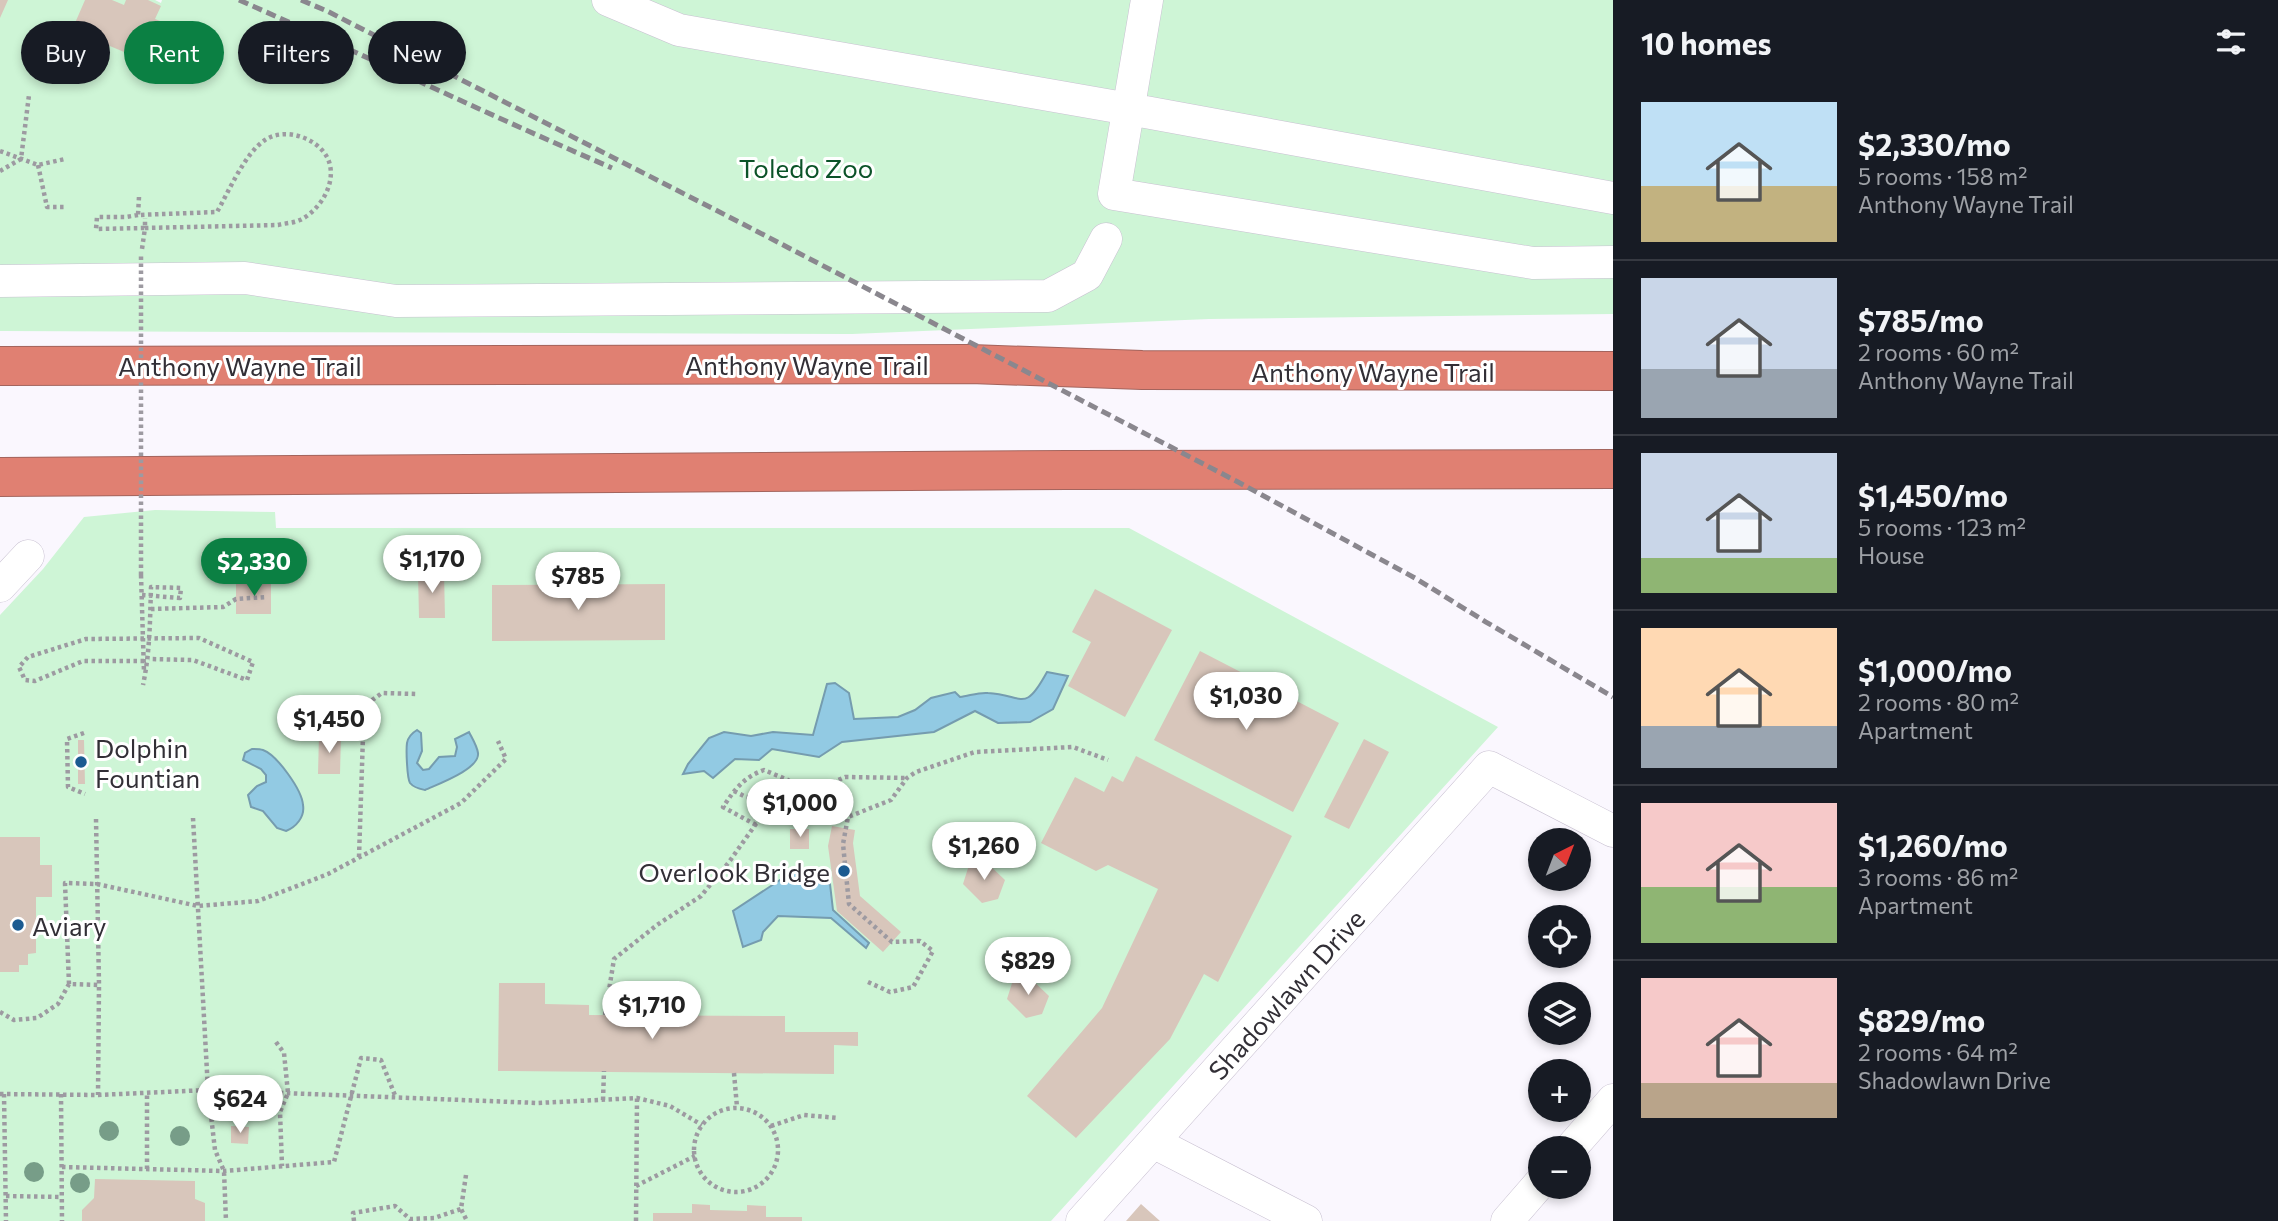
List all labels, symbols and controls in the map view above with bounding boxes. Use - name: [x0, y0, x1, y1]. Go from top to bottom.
- chip: Buy: [21, 21, 110, 84]
- chip: Rent: [124, 21, 224, 84]
- chip: Filters: [238, 21, 354, 84]
- chip: New: [368, 21, 466, 84]
- icon: filters: [2212, 23, 2250, 61]
- text: 10 homes: [1641, 24, 1771, 61]
- text: $2,330/mo: [1858, 125, 2011, 162]
- icon: home: [1697, 130, 1781, 214]
- park label: Toledo Zoo: [739, 152, 873, 183]
- text: 5 rooms · 158 m²: [1858, 162, 2027, 190]
- text: Anthony Wayne Trail: [1858, 190, 2074, 218]
- text: $785/mo: [1858, 301, 1984, 338]
- icon: home: [1697, 306, 1781, 390]
- text: 2 rooms · 60 m²: [1858, 338, 2019, 366]
- street label: Anthony Wayne Trail: [685, 349, 929, 380]
- street label: Anthony Wayne Trail: [118, 350, 362, 381]
- street label: Anthony Wayne Trail: [1251, 356, 1495, 387]
- text: Anthony Wayne Trail: [1858, 366, 2074, 394]
- text: $1,450/mo: [1858, 476, 2008, 513]
- icon: home: [1697, 481, 1781, 565]
- text: 5 rooms · 123 m²: [1858, 513, 2026, 541]
- pin: $1,170: [375, 536, 489, 595]
- pin: $2,330: [197, 538, 311, 598]
- text: House: [1858, 541, 1924, 569]
- text: $1,170: [399, 544, 465, 572]
- text: $2,330: [217, 547, 291, 575]
- pin: $785: [537, 552, 619, 612]
- text: $785: [551, 561, 605, 589]
- text: $1,000/mo: [1858, 651, 2012, 688]
- icon: home: [1697, 656, 1781, 740]
- pin: $1,030: [1189, 672, 1303, 732]
- text: $1,030: [1210, 681, 1282, 709]
- text: 2 rooms · 80 m²: [1858, 688, 2019, 716]
- pin: $1,450: [272, 696, 386, 755]
- text: $1,450: [293, 704, 365, 732]
- text: Apartment: [1858, 716, 1973, 744]
- place label: Dolphin Fountian: [95, 732, 200, 793]
- marker: Dolphin Fountian: [73, 754, 89, 770]
- pin: $1,000: [743, 780, 857, 839]
- text: $1,000: [763, 788, 837, 816]
- pin: $1,260: [927, 822, 1041, 882]
- text: $1,260/mo: [1858, 826, 2008, 863]
- north arrow: [1528, 828, 1591, 891]
- map controls: [1528, 828, 1591, 1199]
- text: $1,260: [948, 831, 1020, 859]
- icon: home: [1697, 831, 1781, 915]
- place label: Overlook Bridge: [639, 856, 830, 887]
- marker: Overlook Bridge: [836, 863, 852, 879]
- text: 3 rooms · 86 m²: [1858, 863, 2018, 891]
- text: Apartment: [1858, 891, 1973, 919]
- street label: Shadowlawn Drive: [1202, 903, 1370, 1085]
- button: locate: [1528, 905, 1591, 968]
- place label: Aviary: [32, 910, 106, 941]
- marker: Aviary: [10, 917, 26, 933]
- pin: $829: [987, 937, 1069, 997]
- text: $829: [1001, 946, 1055, 974]
- pin: $1,710: [595, 982, 709, 1041]
- button: layers: [1528, 982, 1591, 1045]
- text: $1,710: [618, 990, 686, 1018]
- text: $829/mo: [1858, 1001, 1985, 1038]
- icon: home: [1697, 1006, 1781, 1090]
- text: 2 rooms · 64 m²: [1858, 1038, 2018, 1066]
- button: +: [1528, 1059, 1591, 1122]
- text: Shadowlawn Drive: [1858, 1066, 2051, 1094]
- pin: $624: [199, 1076, 281, 1135]
- text: $624: [213, 1084, 267, 1112]
- button: −: [1528, 1136, 1591, 1199]

